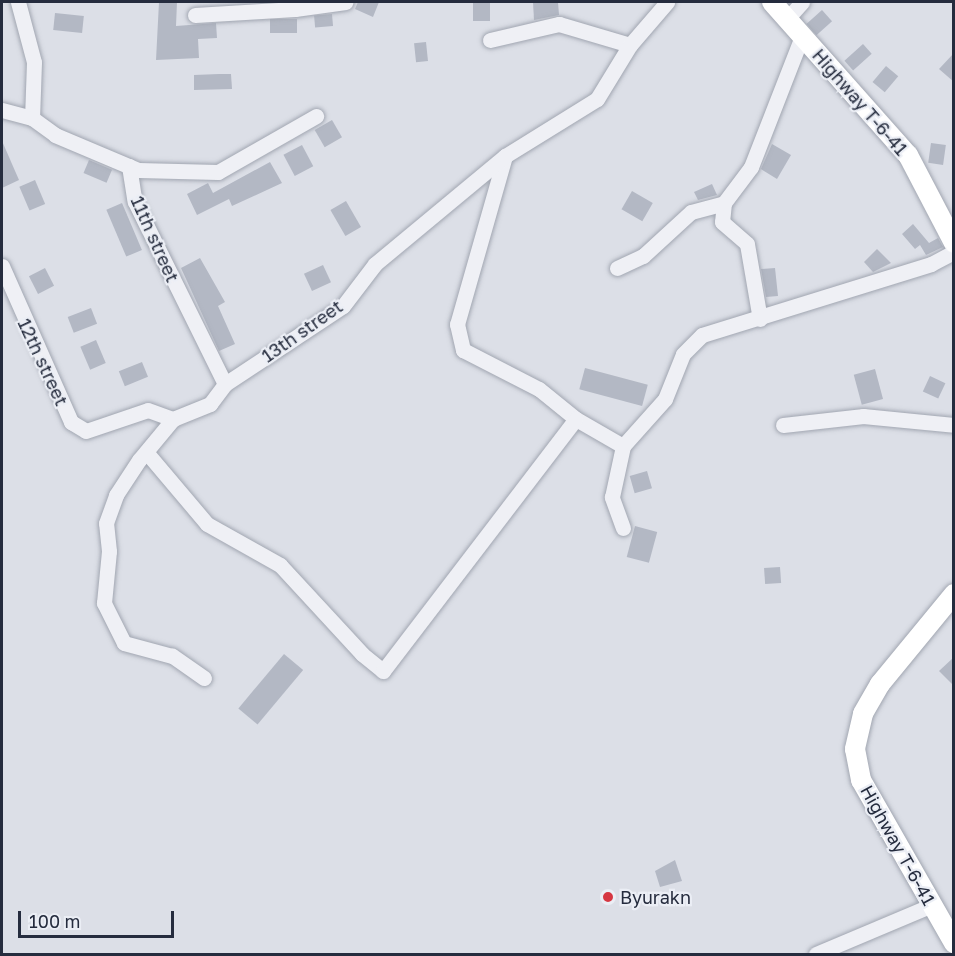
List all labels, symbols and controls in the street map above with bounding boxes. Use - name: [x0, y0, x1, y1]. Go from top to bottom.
- street label: Highway T-6-41: [808, 44, 912, 160]
- street label: 11th street: [126, 193, 184, 285]
- street label: 13th street: [257, 295, 347, 367]
- street label: 12th street: [13, 315, 73, 409]
- street label: Highway T-6-41: [856, 781, 940, 909]
- place label: Byurakn: [620, 886, 691, 908]
- marker: Byurakn: [601, 890, 615, 904]
- scale bar: [21, 899, 177, 937]
- text: 100 m: [29, 910, 80, 932]

